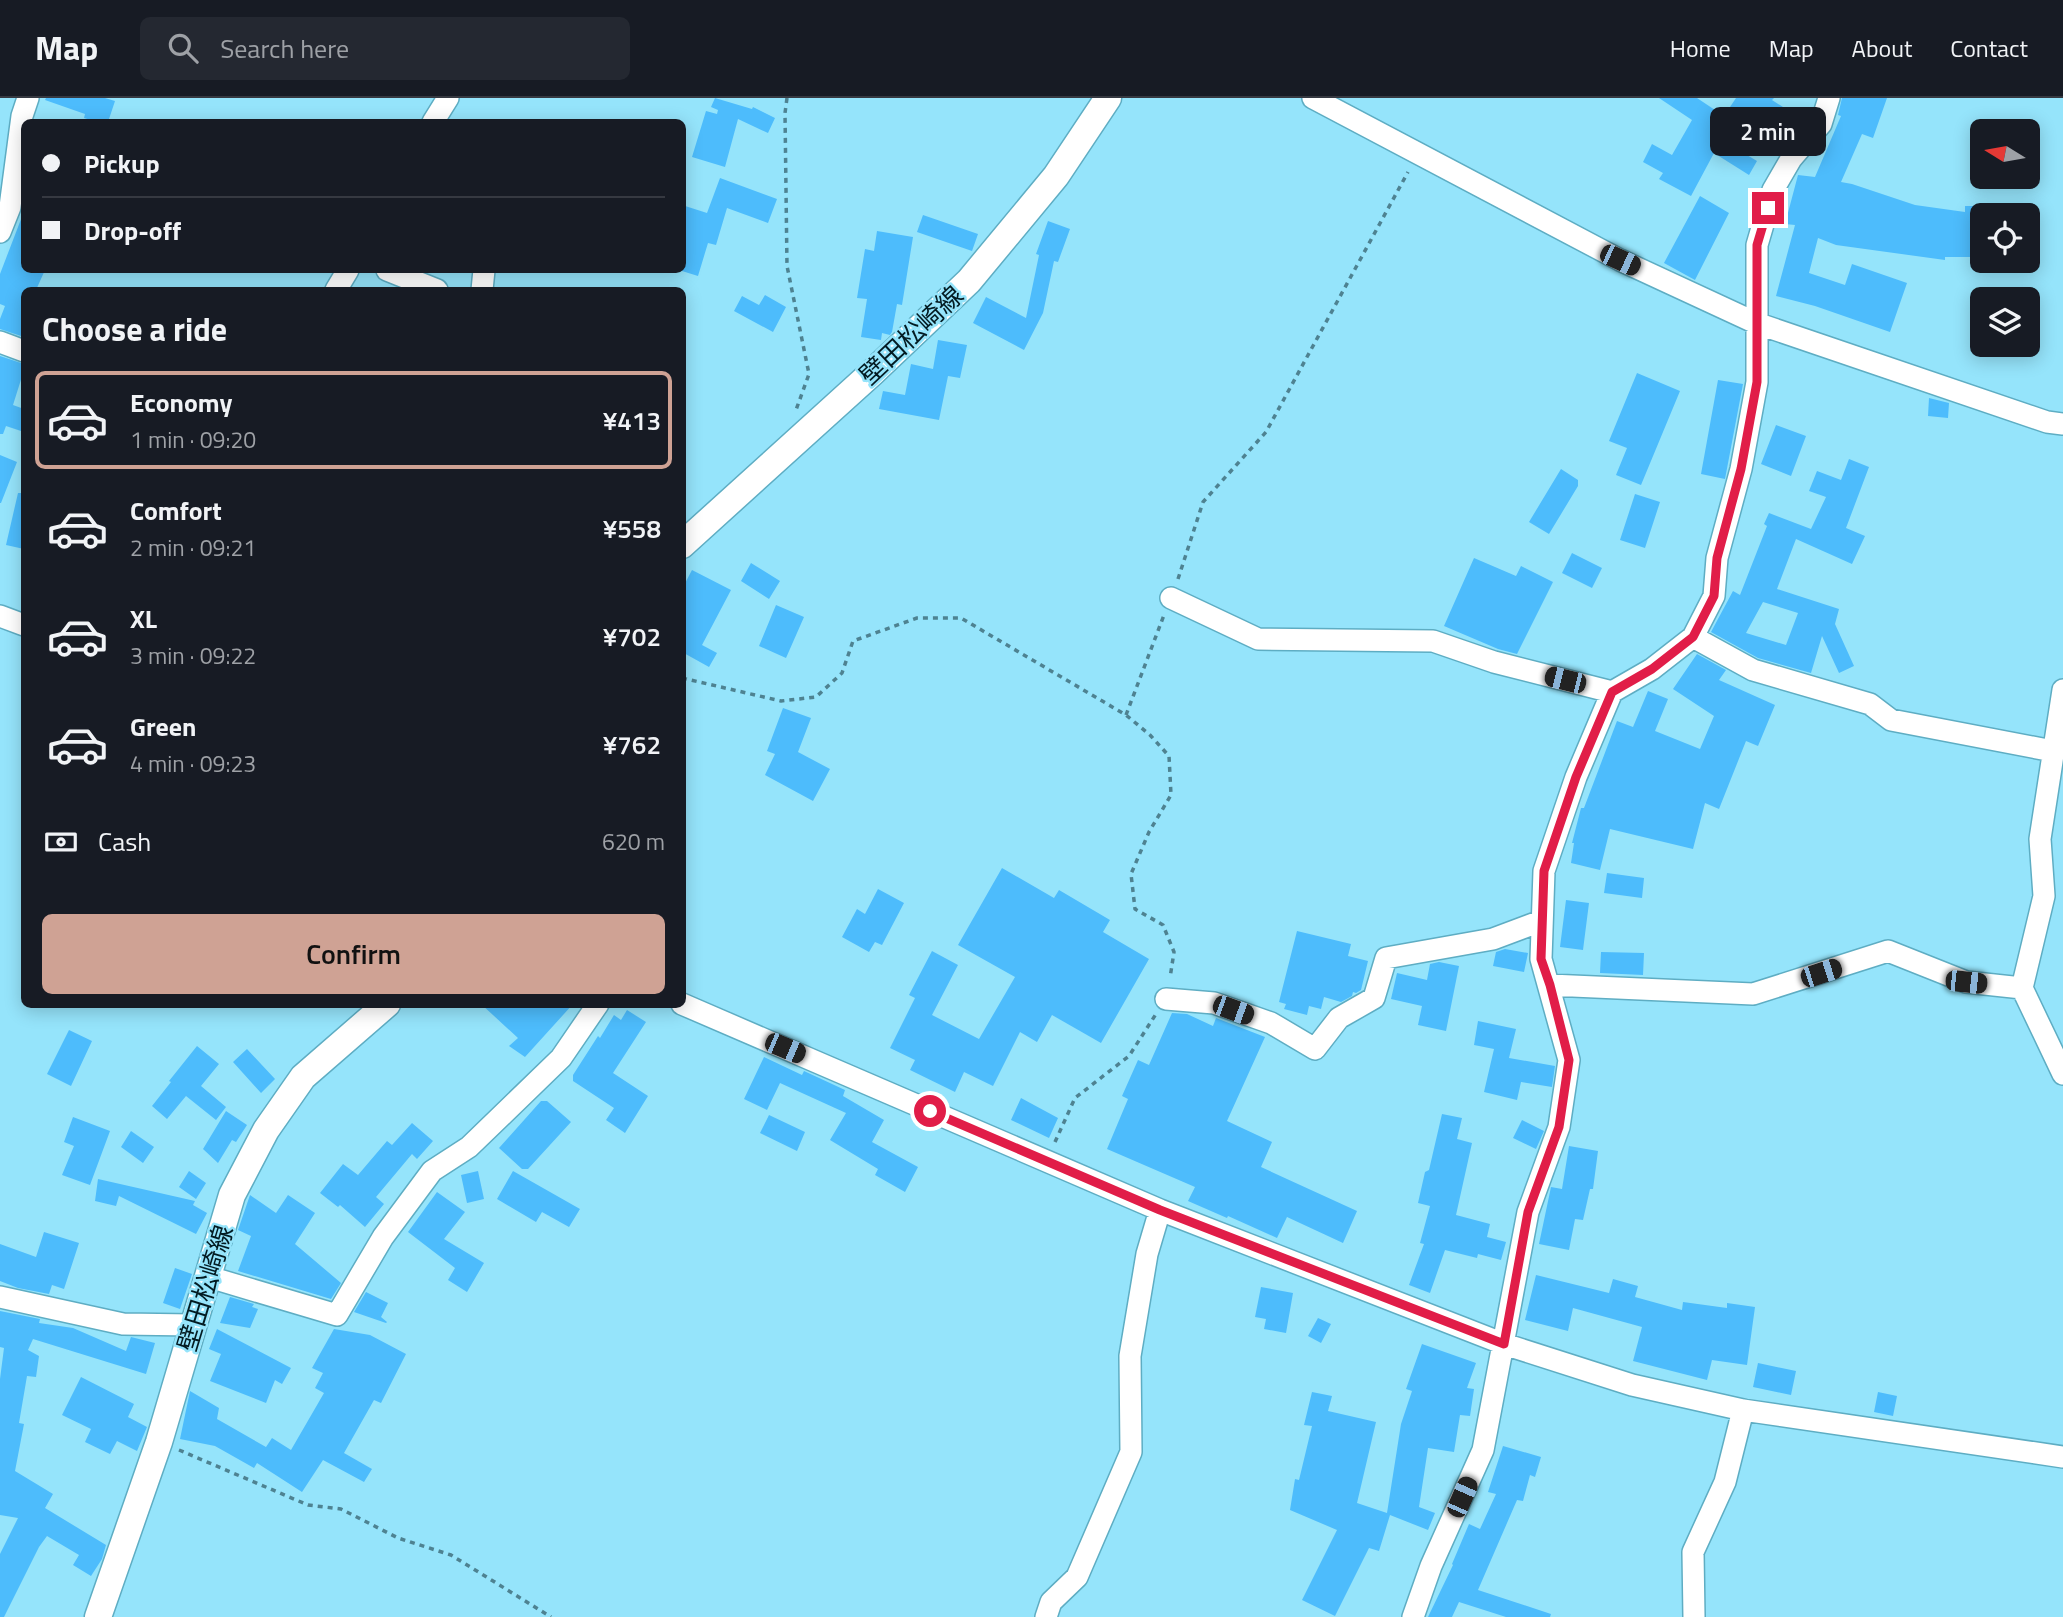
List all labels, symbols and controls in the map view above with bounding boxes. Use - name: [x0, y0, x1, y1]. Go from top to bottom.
- search box: [140, 17, 630, 80]
- text: Map: [35, 23, 98, 73]
- icon: search: [164, 29, 202, 67]
- text: Search here: [220, 29, 349, 68]
- text: Home: [1670, 30, 1731, 66]
- text: Map: [1769, 30, 1814, 66]
- text: About: [1852, 30, 1912, 66]
- text: Contact: [1950, 30, 2028, 66]
- callout: 2 min: [1710, 106, 1826, 155]
- text: 2 min: [1740, 114, 1796, 149]
- north arrow: [1970, 119, 2040, 189]
- map controls: [1970, 119, 2040, 357]
- text: Pickup: [84, 144, 160, 183]
- route end: [1752, 192, 1784, 224]
- button: locate: [1970, 203, 2040, 273]
- text: Drop-off: [84, 211, 181, 250]
- car: [1597, 242, 1644, 278]
- street label: 壁田松崎線: [850, 276, 972, 394]
- button: layers: [1970, 287, 2040, 357]
- text: Choose a ride: [42, 305, 227, 353]
- text: Economy: [130, 383, 232, 422]
- icon: car: [46, 389, 109, 452]
- text: ¥413: [603, 401, 661, 440]
- text: 1 min · 09:20: [130, 422, 256, 457]
- text: Comfort: [130, 491, 222, 530]
- icon: car: [46, 497, 109, 560]
- text: ¥558: [603, 509, 661, 548]
- text: 2 min · 09:21: [130, 530, 256, 565]
- text: XL: [130, 599, 157, 638]
- icon: car: [46, 605, 109, 668]
- text: ¥702: [603, 617, 661, 656]
- text: 3 min · 09:22: [130, 638, 256, 673]
- car: [1543, 665, 1588, 695]
- text: Green: [130, 707, 196, 746]
- icon: car: [46, 713, 109, 776]
- text: ¥762: [603, 725, 661, 764]
- text: 4 min · 09:23: [130, 746, 256, 781]
- text: Cash: [98, 822, 151, 861]
- icon: cash: [42, 823, 80, 861]
- text: 620 m: [602, 824, 665, 859]
- button: Confirm: [42, 914, 665, 994]
- car: [1798, 957, 1845, 989]
- car: [1945, 969, 1988, 995]
- car: [1210, 993, 1257, 1027]
- car: [762, 1030, 809, 1066]
- route start: [914, 1095, 946, 1127]
- street label: 壁田松崎線: [167, 1220, 243, 1356]
- car: [1444, 1474, 1481, 1520]

